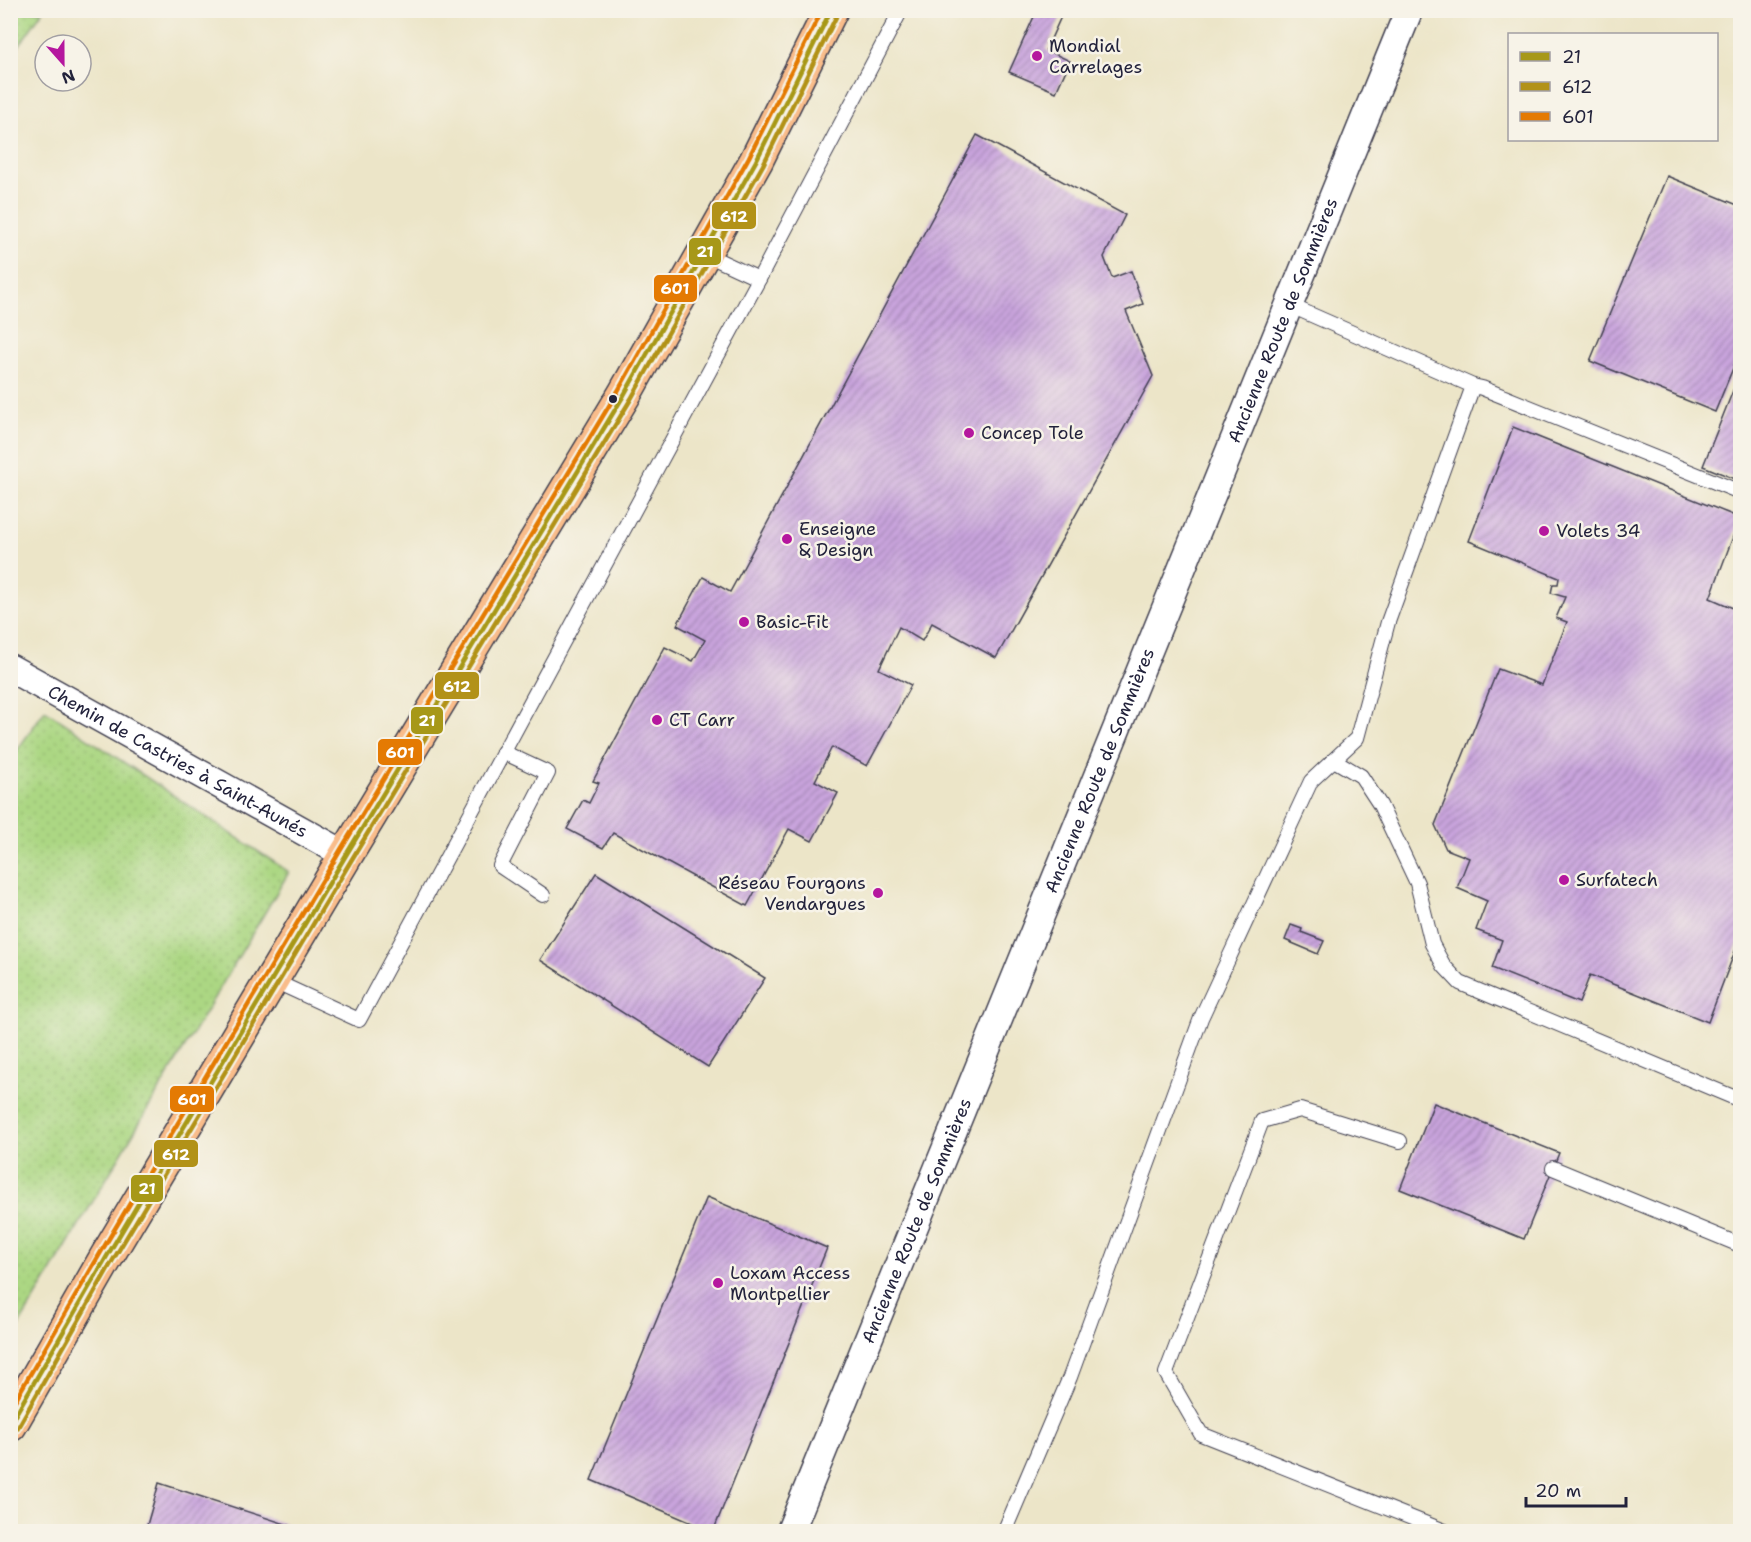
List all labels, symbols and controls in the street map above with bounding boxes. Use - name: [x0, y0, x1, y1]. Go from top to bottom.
- north arrow: [33, 33, 93, 93]
- legend: [1508, 33, 1718, 141]
- place label: Mondial Carrelages: [1049, 34, 1142, 79]
- text: 21: [1562, 45, 1581, 69]
- marker: Mondial Carrelages: [1030, 49, 1044, 63]
- text: N: [59, 64, 78, 89]
- text: 612: [1562, 75, 1592, 99]
- text: 601: [1562, 105, 1594, 129]
- street label: Ancienne Route de Sommières: [1222, 194, 1343, 447]
- line badge: 612: [711, 201, 757, 230]
- text: 612: [720, 206, 748, 227]
- line badge: 21: [688, 237, 722, 266]
- text: 21: [696, 241, 714, 262]
- line badge: 601: [653, 274, 698, 303]
- text: 601: [660, 278, 690, 299]
- unlabelled marker: [607, 393, 619, 405]
- place label: Concep Tole: [981, 421, 1084, 445]
- marker: Concep Tole: [962, 426, 976, 440]
- place label: Enseigne & Design: [799, 517, 876, 562]
- place label: Volets 34: [1556, 519, 1640, 543]
- marker: Volets 34: [1537, 524, 1551, 538]
- marker: Enseigne & Design: [780, 532, 794, 546]
- place label: Basic-Fit: [756, 610, 829, 634]
- marker: Basic-Fit: [737, 615, 751, 629]
- street label: Ancienne Route de Sommières: [1039, 644, 1160, 897]
- line badge: 612: [434, 671, 480, 700]
- text: 612: [443, 676, 471, 697]
- street label: Chemin de Castries à Saint-Aunés: [44, 679, 312, 843]
- line badge: 21: [410, 706, 444, 735]
- place label: CT Carr: [669, 708, 735, 732]
- text: 21: [418, 710, 436, 731]
- marker: CT Carr: [650, 713, 664, 727]
- line badge: 601: [377, 738, 423, 766]
- text: 601: [385, 742, 415, 763]
- place label: Surfatech: [1576, 868, 1658, 892]
- place label: Réseau Fourgons Vendargues: [718, 871, 866, 916]
- marker: Surfatech: [1557, 873, 1571, 887]
- marker: Réseau Fourgons Vendargues: [871, 886, 885, 900]
- line badge: 601: [169, 1085, 215, 1113]
- text: 601: [177, 1089, 207, 1110]
- street label: Ancienne Route de Sommières: [856, 1095, 977, 1347]
- line badge: 612: [153, 1139, 199, 1168]
- text: 612: [162, 1144, 190, 1165]
- line badge: 21: [130, 1174, 164, 1203]
- text: 21: [138, 1178, 156, 1199]
- place label: Loxam Access Montpellier: [730, 1261, 850, 1306]
- marker: Loxam Access Montpellier: [711, 1276, 725, 1290]
- scale bar: [1526, 1470, 1626, 1508]
- text: 20 m: [1535, 1479, 1581, 1503]

